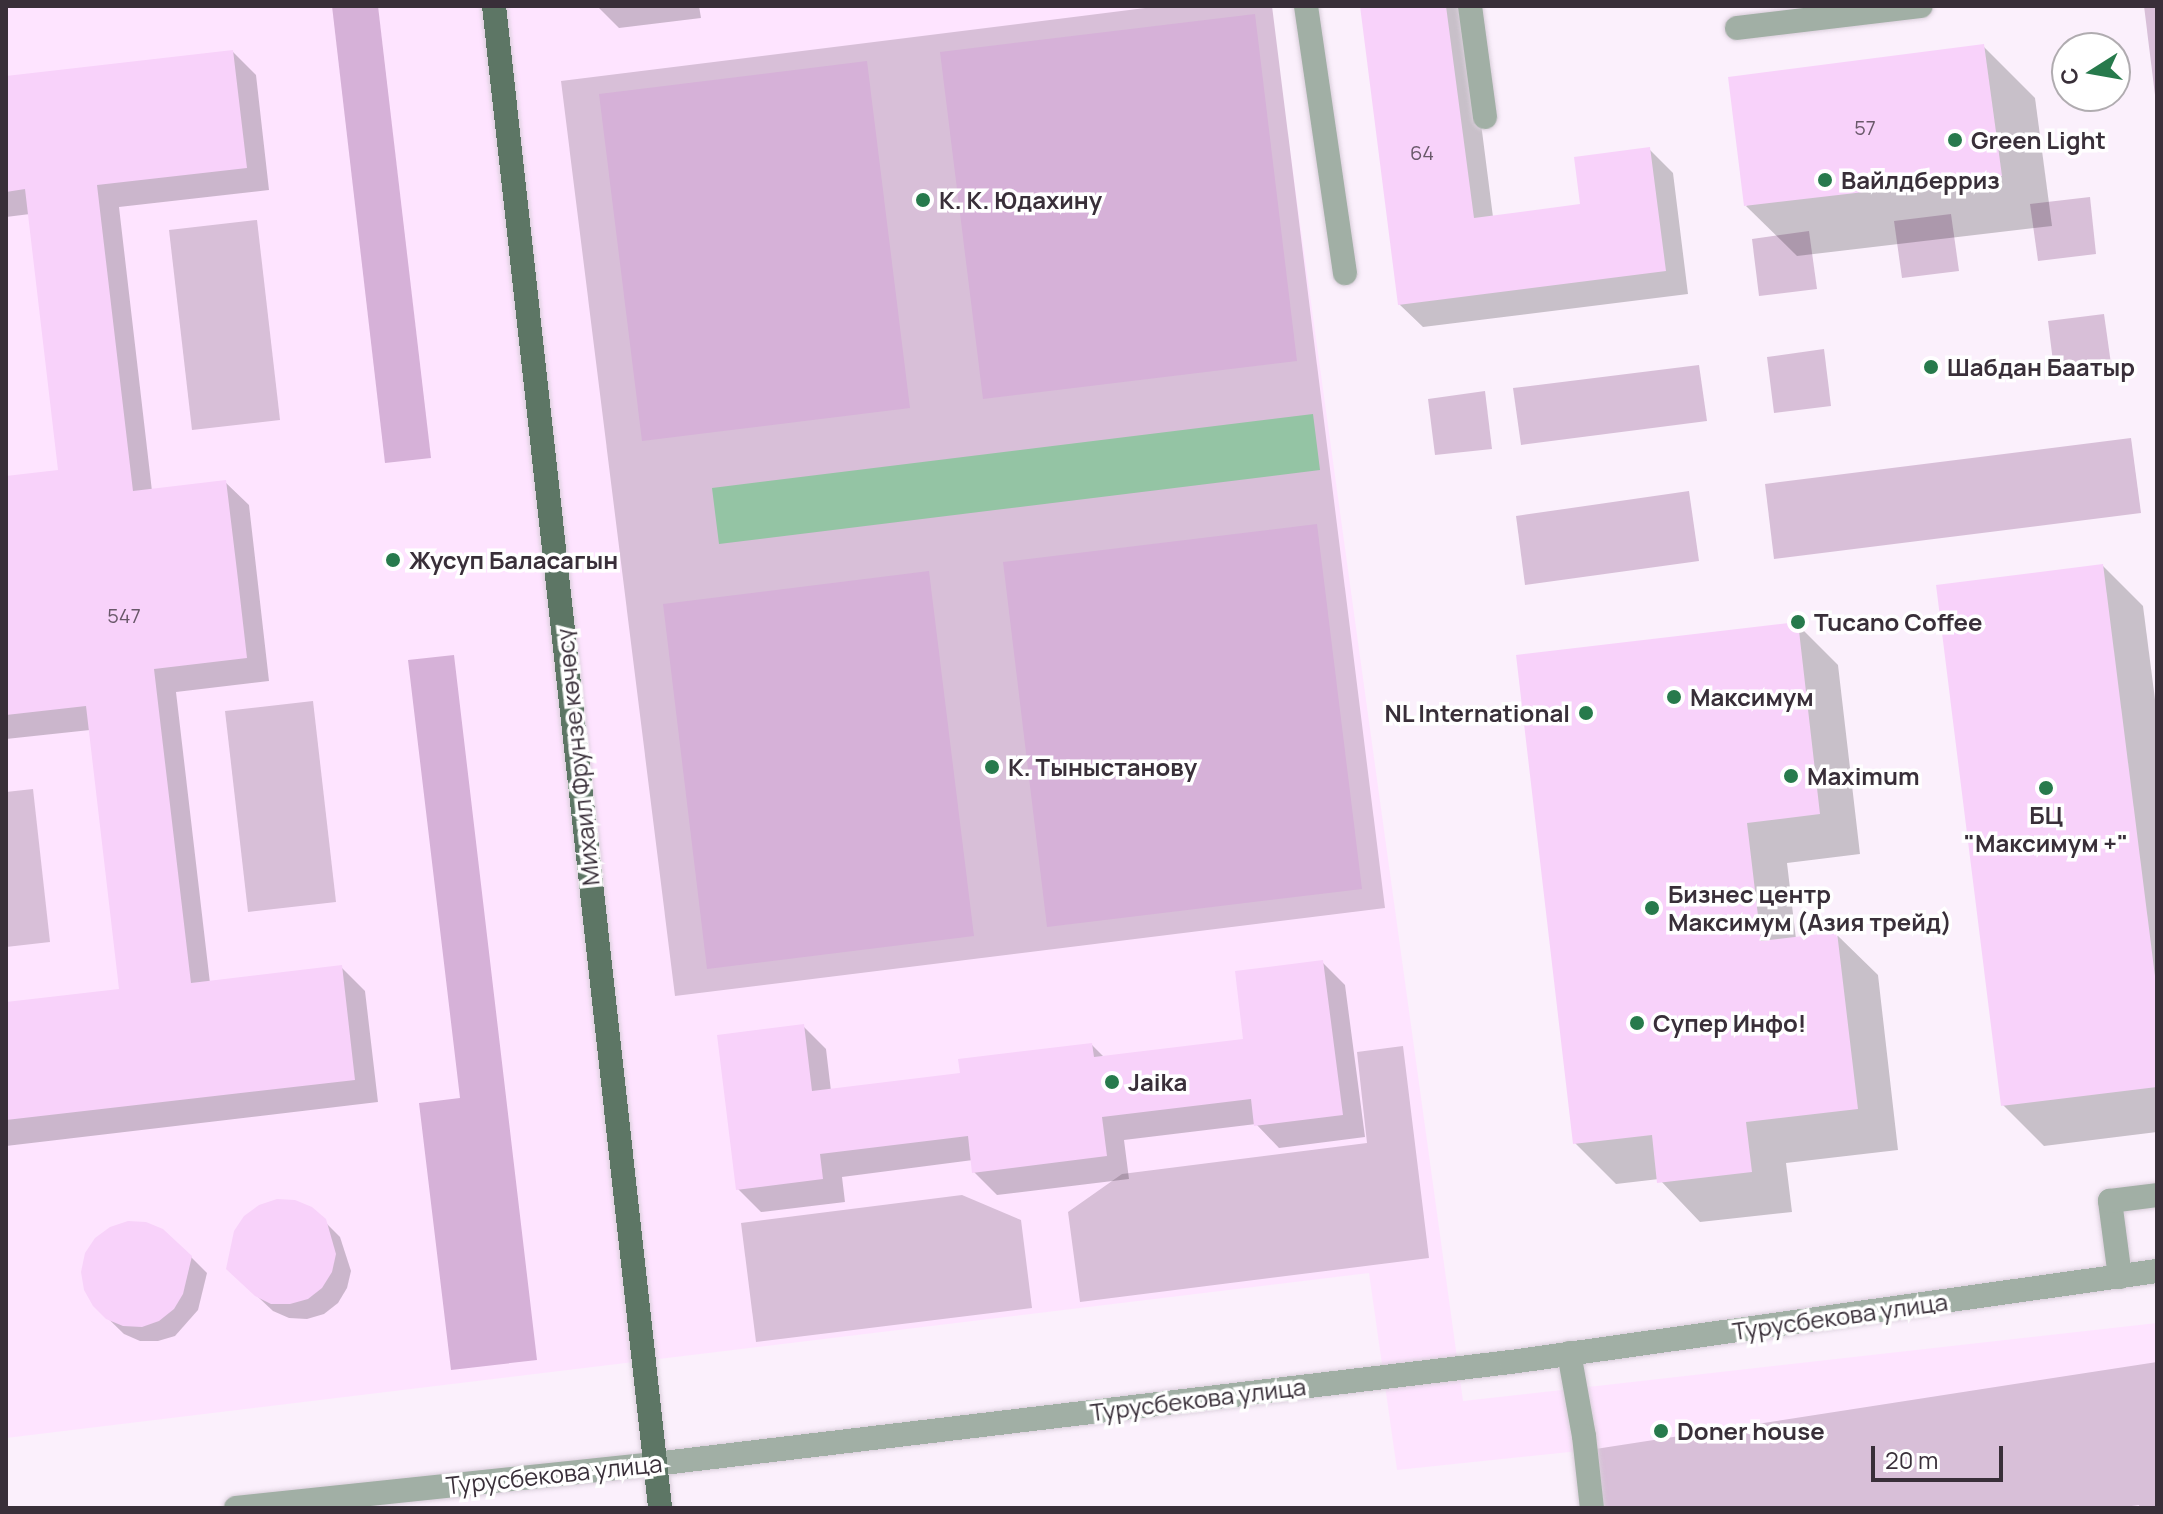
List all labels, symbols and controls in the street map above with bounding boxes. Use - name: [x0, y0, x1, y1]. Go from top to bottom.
- north arrow: [2051, 32, 2131, 112]
- text: С: [2053, 65, 2086, 87]
- house number: 57: [1854, 115, 1876, 139]
- place label: Green Light: [1971, 126, 2106, 154]
- marker: Green Light: [1946, 131, 1964, 149]
- house number: 64: [1410, 140, 1434, 164]
- place label: Вайлдберриз: [1841, 166, 2000, 194]
- marker: Вайлдберриз: [1816, 171, 1834, 189]
- place label: К. К. Юдахину: [939, 186, 1102, 214]
- marker: К. К. Юдахину: [914, 191, 932, 209]
- place label: Шабдан Баатыр: [1947, 353, 2135, 381]
- marker: Шабдан Баатыр: [1922, 358, 1940, 376]
- place label: Жусуп Баласагын: [409, 546, 618, 574]
- marker: Жусуп Баласагын: [384, 551, 402, 569]
- house number: 547: [107, 603, 141, 627]
- place label: Tucano Coffee: [1814, 608, 1982, 636]
- marker: Tucano Coffee: [1789, 613, 1807, 631]
- street label: Михаил Фрунзе көчөсү: [549, 627, 605, 887]
- place label: Максимум: [1690, 683, 1814, 711]
- marker: Максимум: [1665, 688, 1683, 706]
- place label: NL International: [1383, 699, 1570, 727]
- marker: NL International: [1577, 704, 1595, 722]
- place label: К. Тыныстанову: [1008, 753, 1197, 781]
- marker: К. Тыныстанову: [983, 758, 1001, 776]
- place label: Maximum: [1807, 762, 1920, 790]
- marker: Maximum: [1782, 767, 1800, 785]
- marker: БЦ "Максимум +": [2037, 779, 2055, 797]
- place label: БЦ "Максимум +": [1964, 801, 2128, 857]
- place label: Бизнес центр Максимум (Азия трейд): [1668, 880, 1952, 936]
- marker: Бизнес центр Максимум (Азия трейд): [1643, 899, 1661, 917]
- place label: Супер Инфо!: [1653, 1009, 1807, 1037]
- marker: Супер Инфо!: [1628, 1014, 1646, 1032]
- place label: Jaika: [1128, 1068, 1187, 1096]
- marker: Jaika: [1103, 1073, 1121, 1091]
- street label: Турусбекова улица: [1730, 1287, 1950, 1345]
- street label: Турусбекова улица: [1088, 1371, 1308, 1427]
- place label: Doner house: [1677, 1417, 1825, 1445]
- marker: Doner house: [1652, 1422, 1670, 1440]
- scale bar: [1875, 1430, 2007, 1480]
- text: 20 m: [1885, 1443, 1938, 1476]
- street label: Турусбекова улица: [445, 1448, 663, 1500]

